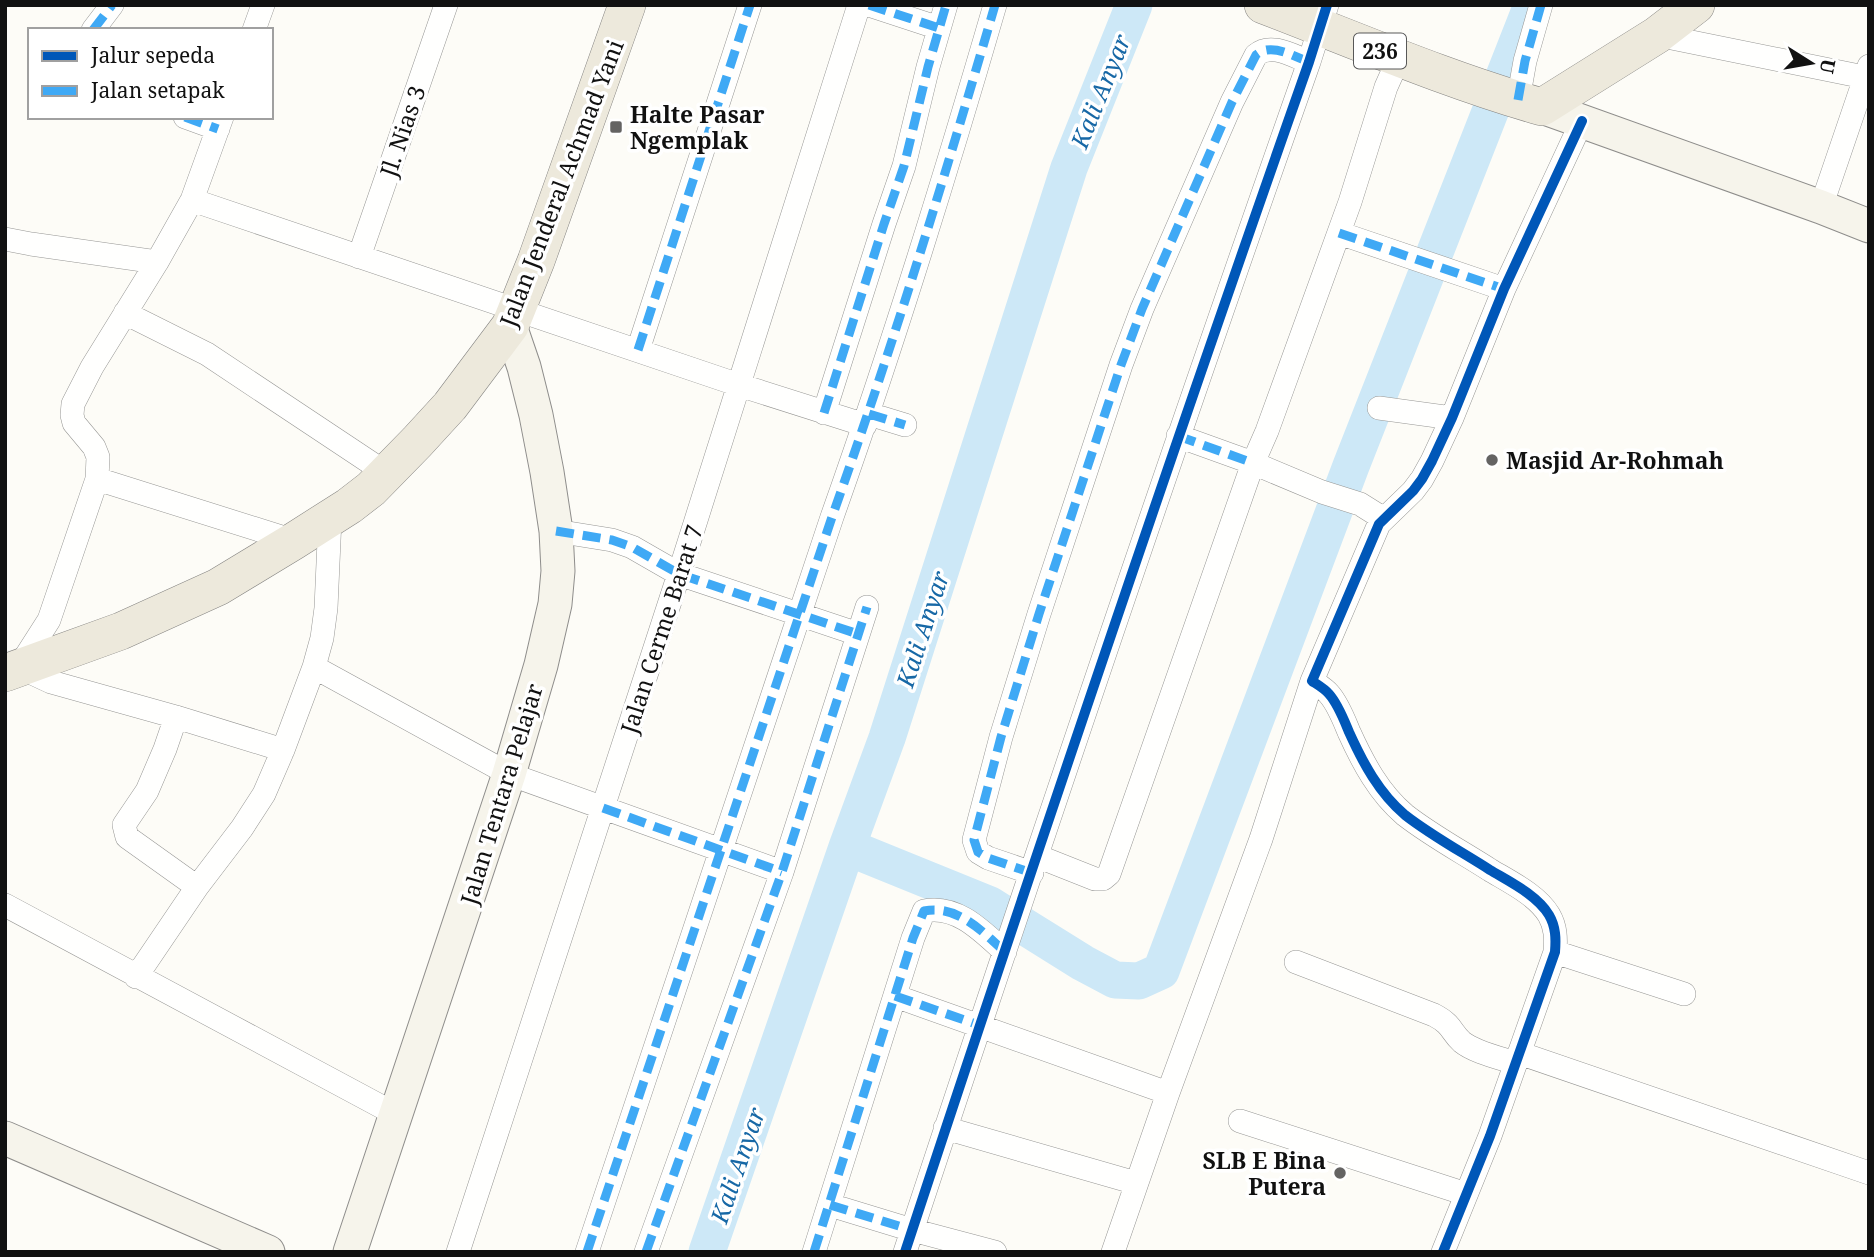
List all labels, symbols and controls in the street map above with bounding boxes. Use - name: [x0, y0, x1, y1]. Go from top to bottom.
- legend: [28, 28, 273, 119]
- water label: Kali Anyar: [1062, 28, 1138, 154]
- north arrow: [1776, 28, 1846, 98]
- street label: Jalan Jenderal Achmad Yani: [491, 34, 631, 332]
- road number: 236: [1354, 34, 1406, 68]
- text: Jalur sepeda: [90, 41, 215, 69]
- text: U: [1814, 57, 1842, 76]
- text: Jalan setapak: [90, 76, 225, 104]
- street label: Jl. Nias 3: [371, 81, 432, 182]
- place label: Halte Pasar Ngemplak: [630, 98, 765, 156]
- marker: Halte Pasar Ngemplak: [608, 119, 624, 135]
- place label: Masjid Ar-Rohmah: [1506, 444, 1724, 476]
- marker: Masjid Ar-Rohmah: [1484, 452, 1500, 468]
- street label: Jalan Cerme Barat 7: [612, 521, 710, 738]
- water label: Kali Anyar: [887, 566, 956, 692]
- street label: Jalan Tentara Pelajar: [452, 679, 550, 909]
- water label: Kali Anyar: [702, 1102, 772, 1228]
- place label: SLB E Bina Putera: [1203, 1144, 1326, 1202]
- marker: SLB E Bina Putera: [1332, 1165, 1348, 1181]

